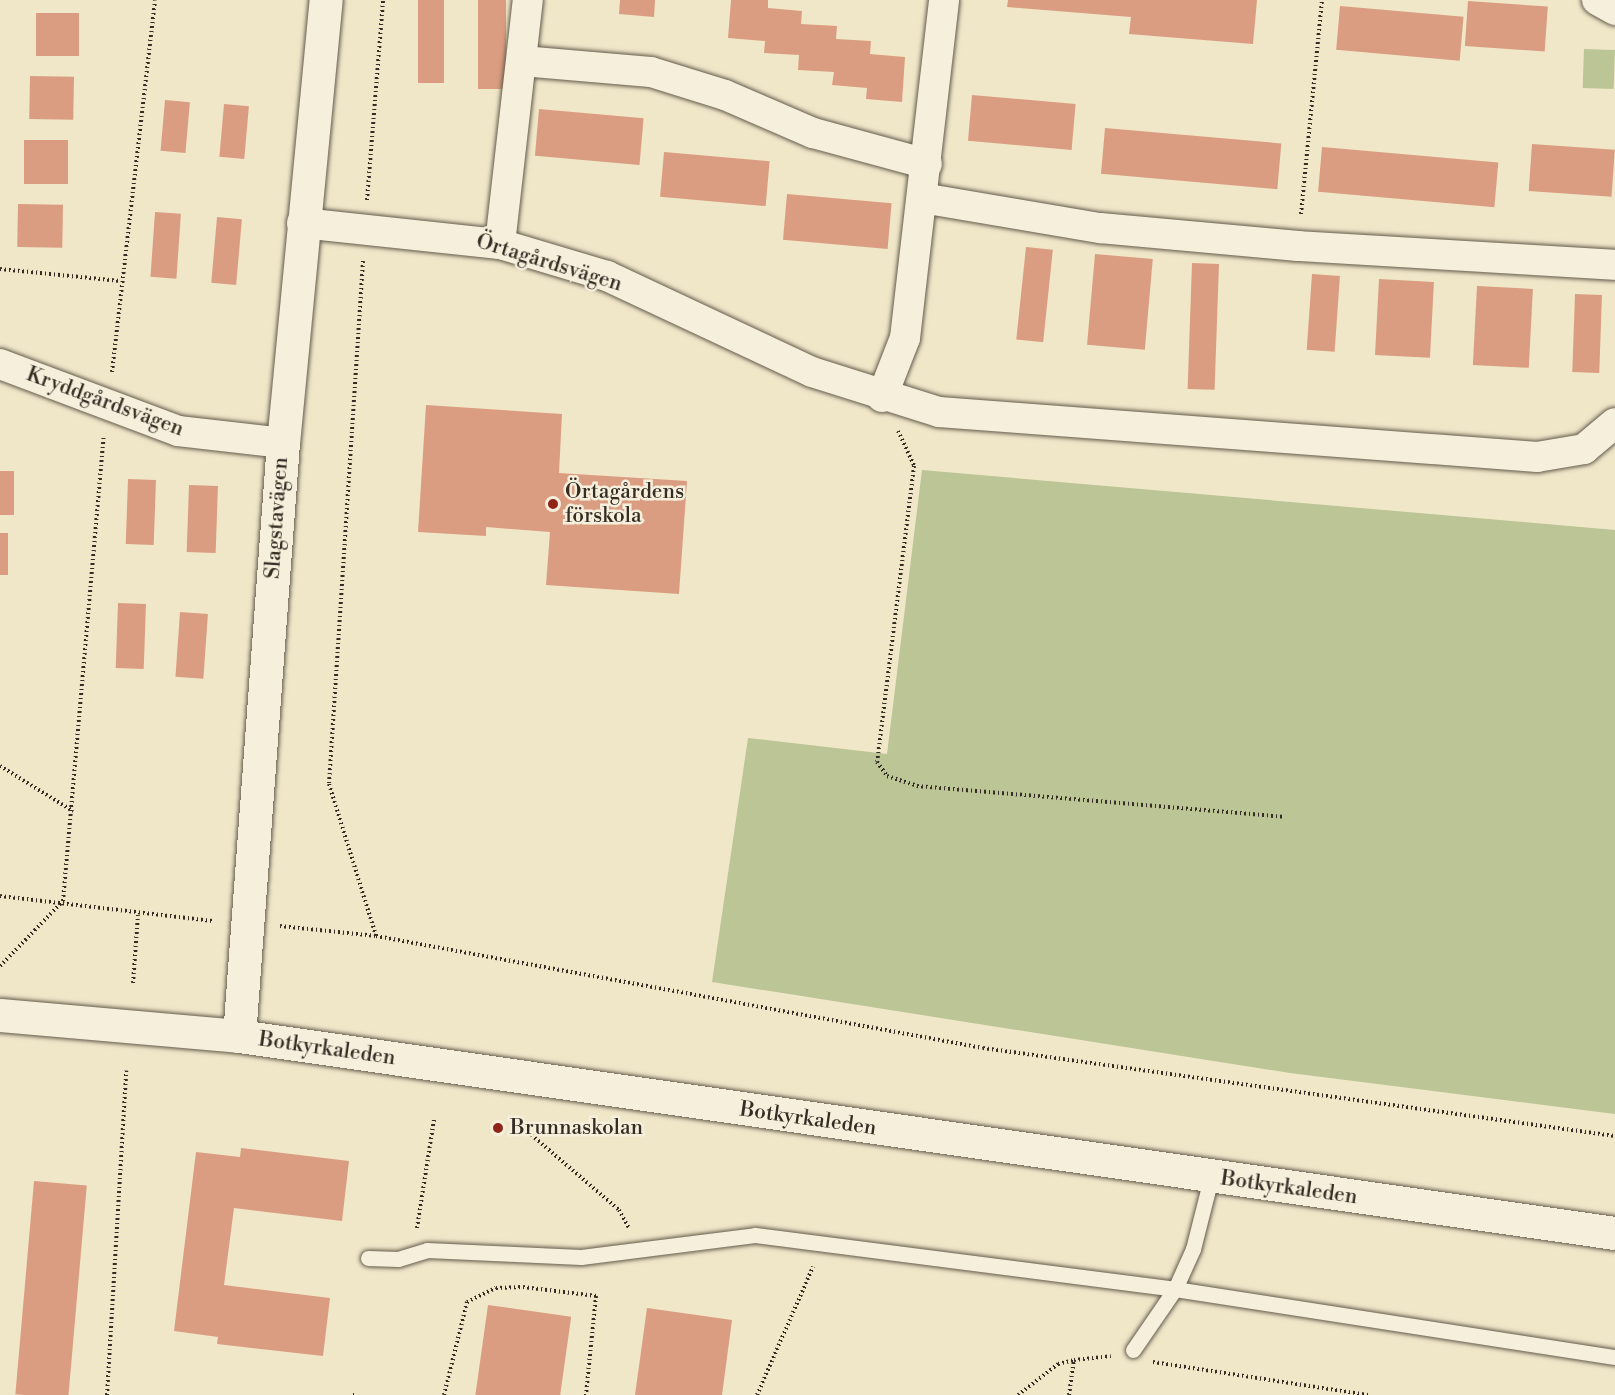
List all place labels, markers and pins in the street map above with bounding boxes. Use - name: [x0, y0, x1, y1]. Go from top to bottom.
- place label: Örtagårdens förskola: [565, 479, 684, 529]
- marker: Örtagårdens förskola: [546, 497, 560, 511]
- place label: Brunnaskolan: [510, 1115, 643, 1141]
- marker: Brunnaskolan: [491, 1121, 505, 1135]

